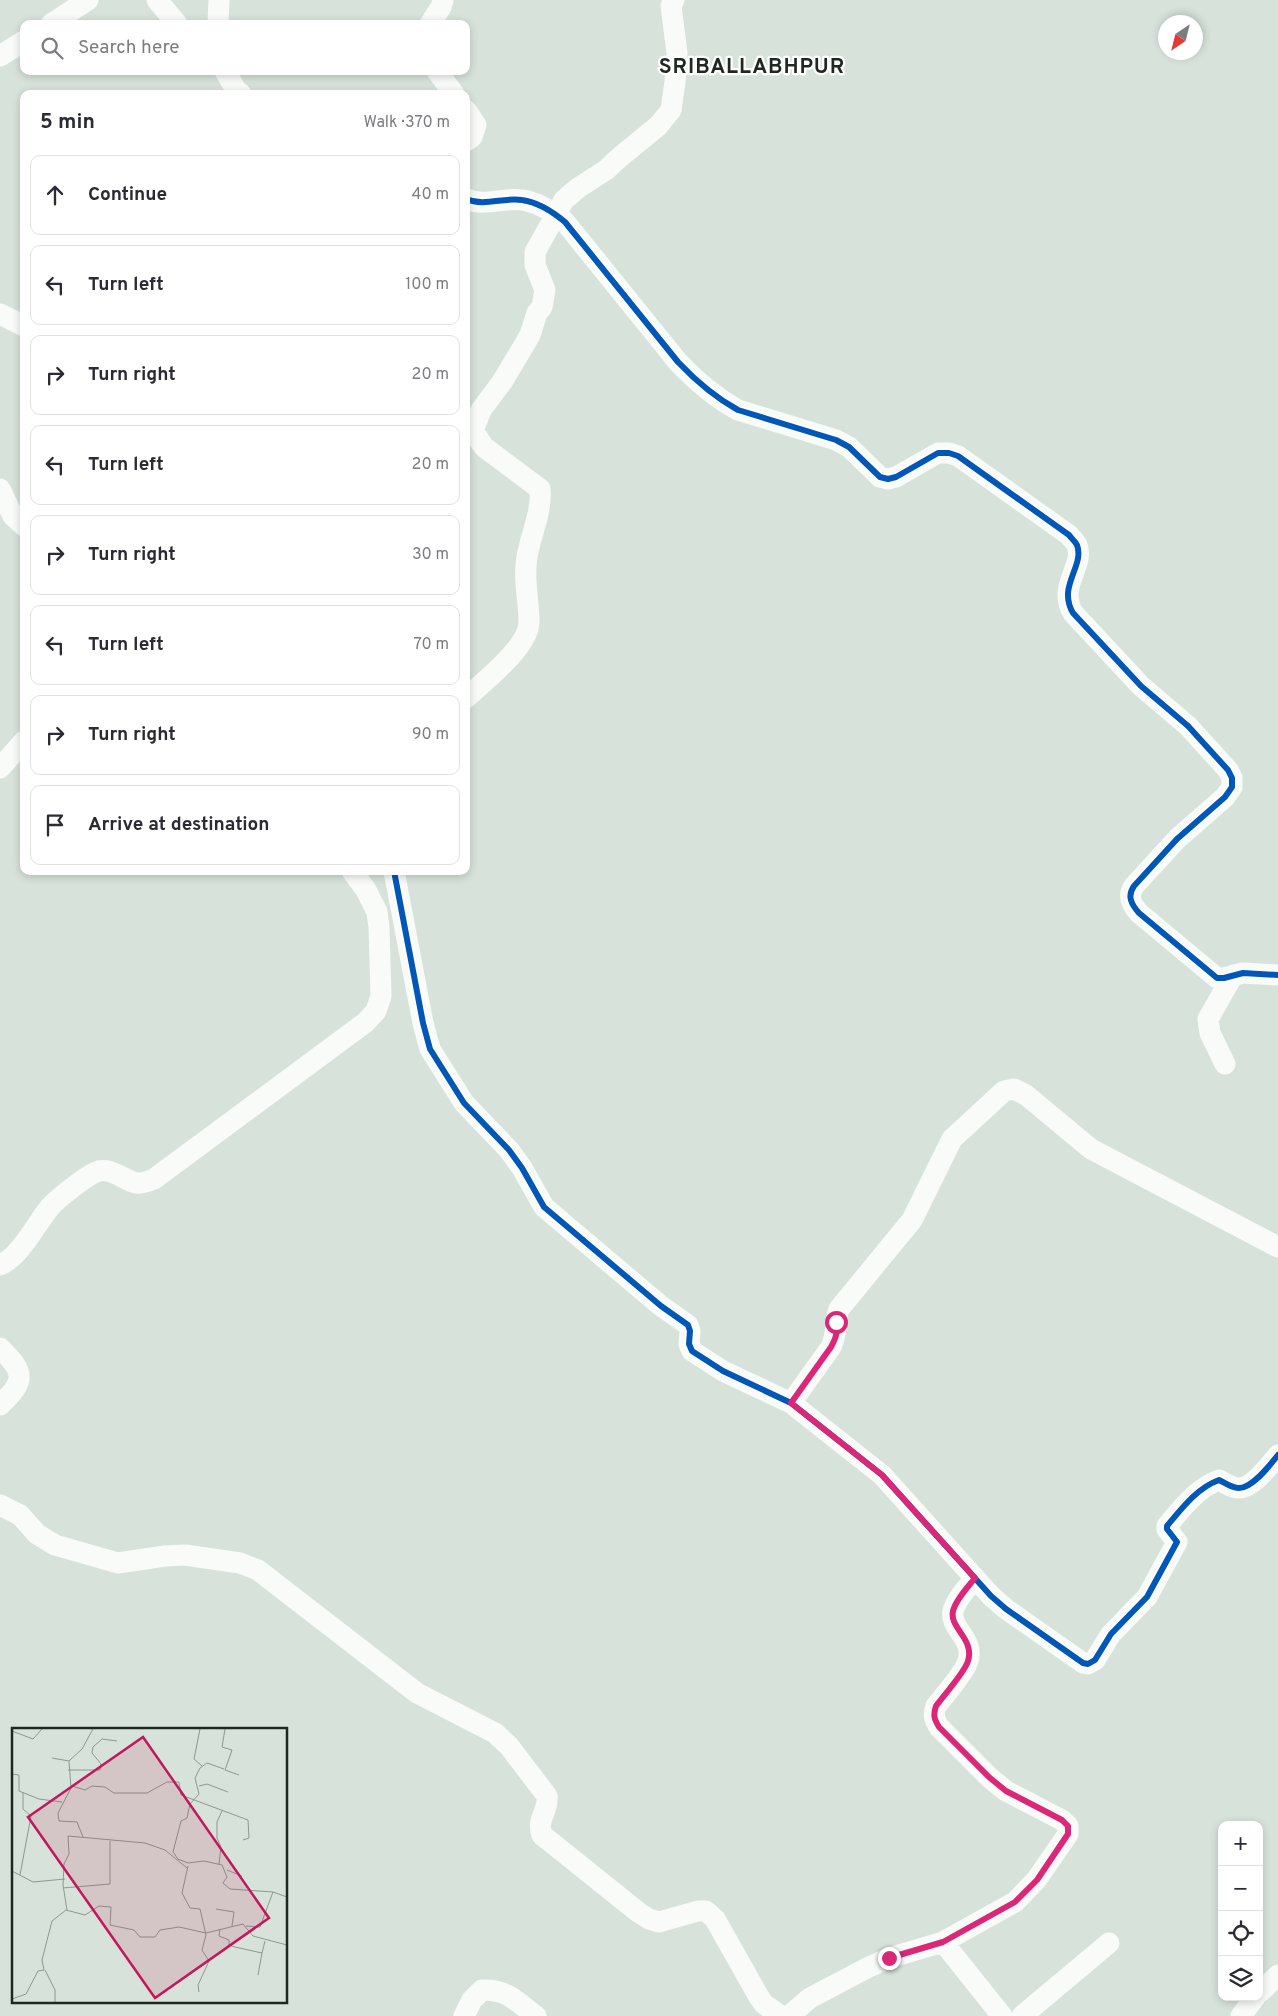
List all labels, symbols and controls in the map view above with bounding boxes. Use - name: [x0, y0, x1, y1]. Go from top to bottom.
- north arrow: [1158, 15, 1203, 60]
- search box: [20, 20, 470, 75]
- icon: search: [38, 34, 66, 62]
- text: Search here: [78, 36, 180, 60]
- district label: SRIBALLABHPUR: [659, 54, 845, 81]
- text: 5 min: [40, 109, 95, 136]
- text: Walk · 370 m: [363, 113, 450, 133]
- icon: ahead: [41, 181, 69, 209]
- text: Continue: [88, 183, 167, 207]
- text: 40 m: [411, 185, 449, 205]
- icon: left: [41, 271, 69, 299]
- text: Turn left: [88, 273, 164, 297]
- text: 100 m: [405, 275, 449, 295]
- icon: right: [41, 361, 69, 389]
- text: Turn right: [88, 363, 176, 387]
- text: 20 m: [412, 365, 449, 385]
- icon: left: [41, 451, 69, 479]
- text: Turn left: [88, 453, 164, 477]
- text: 20 m: [412, 455, 449, 475]
- icon: right: [41, 541, 69, 569]
- text: Turn right: [88, 543, 176, 567]
- text: 30 m: [412, 545, 449, 565]
- icon: left: [41, 631, 69, 659]
- text: Turn left: [88, 633, 164, 657]
- text: 70 m: [414, 635, 449, 655]
- icon: right: [41, 721, 69, 749]
- text: Turn right: [88, 723, 176, 747]
- text: 90 m: [412, 725, 449, 745]
- icon: arrive: [41, 811, 69, 839]
- text: Arrive at destination: [88, 813, 269, 837]
- route start: [825, 1311, 848, 1334]
- inset map: [12, 1728, 288, 2004]
- map controls: [1218, 1821, 1263, 2001]
- button: +: [1218, 1821, 1263, 1866]
- button: −: [1218, 1866, 1263, 1911]
- button: locate: [1218, 1911, 1263, 1956]
- route end: [878, 1947, 901, 1970]
- button: layers: [1218, 1956, 1263, 2001]

